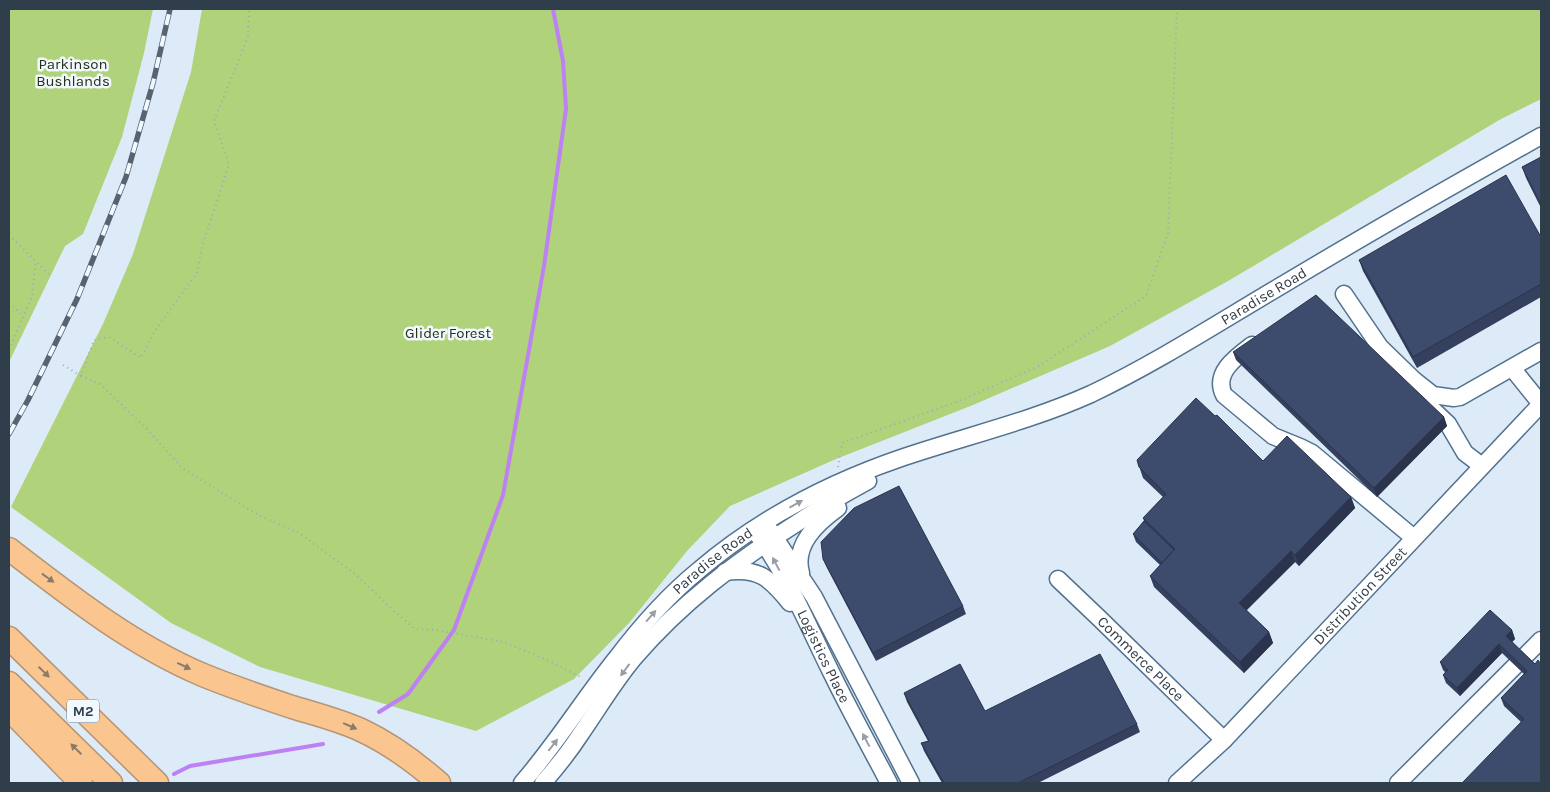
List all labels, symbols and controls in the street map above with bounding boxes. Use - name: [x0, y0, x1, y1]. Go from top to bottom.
- park label: Parkinson Bushlands: [36, 55, 110, 90]
- street label: Paradise Road: [1217, 263, 1310, 329]
- park label: Glider Forest: [405, 324, 491, 342]
- one-way arrow: [788, 500, 803, 508]
- street label: Paradise Road: [669, 523, 756, 598]
- street label: Distribution Street: [1310, 543, 1411, 648]
- one-way arrow: [772, 558, 781, 571]
- one-way arrow: [41, 573, 54, 584]
- street label: Logistics Place: [793, 607, 854, 706]
- one-way arrow: [645, 610, 657, 622]
- street label: Commerce Place: [1094, 613, 1188, 705]
- one-way arrow: [177, 663, 191, 671]
- one-way arrow: [620, 663, 630, 677]
- one-way arrow: [37, 666, 49, 678]
- road number: M2: [67, 699, 99, 722]
- one-way arrow: [343, 722, 358, 730]
- one-way arrow: [862, 733, 871, 747]
- one-way arrow: [547, 739, 558, 752]
- one-way arrow: [71, 743, 83, 755]

